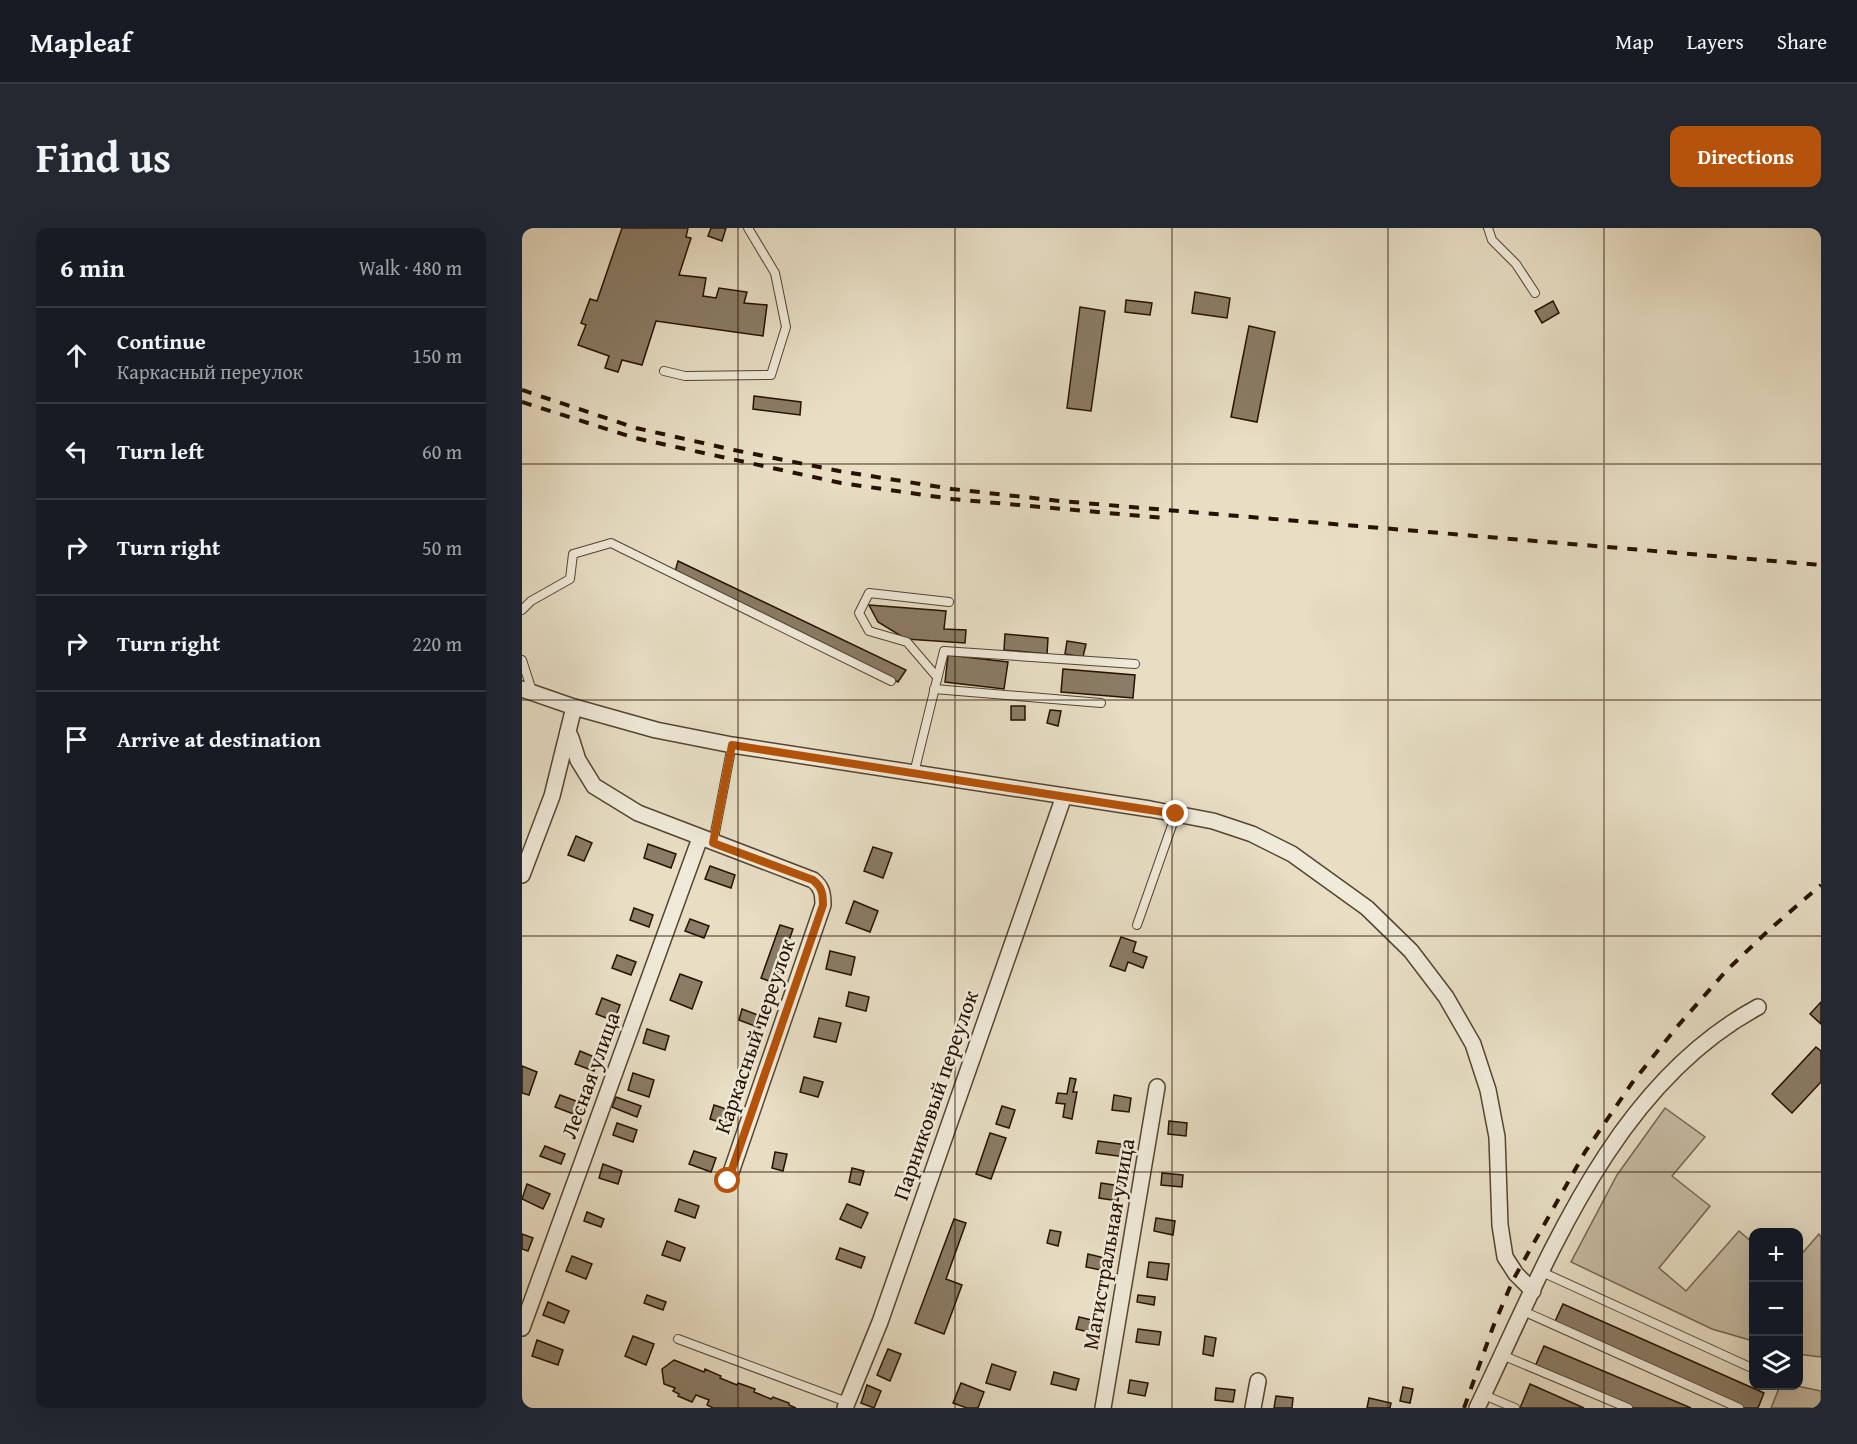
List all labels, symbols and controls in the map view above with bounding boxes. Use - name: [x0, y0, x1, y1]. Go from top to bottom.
- text: Mapleaf: [30, 21, 131, 62]
- text: Map: [1615, 26, 1654, 57]
- text: Layers: [1687, 26, 1744, 57]
- text: Share: [1777, 26, 1827, 57]
- text: Find us: [36, 126, 171, 187]
- button: Directions: [1670, 126, 1821, 187]
- text: 6 min: [60, 248, 125, 287]
- text: Walk · 480 m: [359, 253, 462, 282]
- text: Continue: [117, 325, 206, 357]
- icon: ahead: [60, 339, 93, 372]
- text: 150 m: [412, 341, 462, 370]
- text: Каркасный переулок: [117, 357, 303, 386]
- icon: left: [60, 435, 93, 468]
- text: Turn left: [117, 435, 204, 467]
- text: 60 m: [422, 437, 462, 466]
- icon: right: [60, 531, 93, 564]
- text: Turn right: [117, 531, 220, 563]
- text: 50 m: [422, 533, 462, 562]
- icon: right: [60, 627, 93, 660]
- text: Turn right: [117, 627, 220, 659]
- text: 220 m: [412, 629, 462, 658]
- icon: arrive: [60, 723, 93, 756]
- text: Arrive at destination: [117, 723, 321, 755]
- route end: [1162, 800, 1188, 826]
- street label: Каркасный переулок: [706, 934, 803, 1138]
- street label: Парниковый переулок: [884, 985, 986, 1204]
- street label: Лесная улица: [552, 1007, 628, 1143]
- street label: Магистральная улица: [1074, 1135, 1142, 1352]
- route start: [714, 1167, 740, 1193]
- map controls: [1749, 1228, 1803, 1390]
- button: +: [1749, 1228, 1803, 1282]
- button: −: [1749, 1282, 1803, 1336]
- button: layers: [1749, 1336, 1803, 1390]

